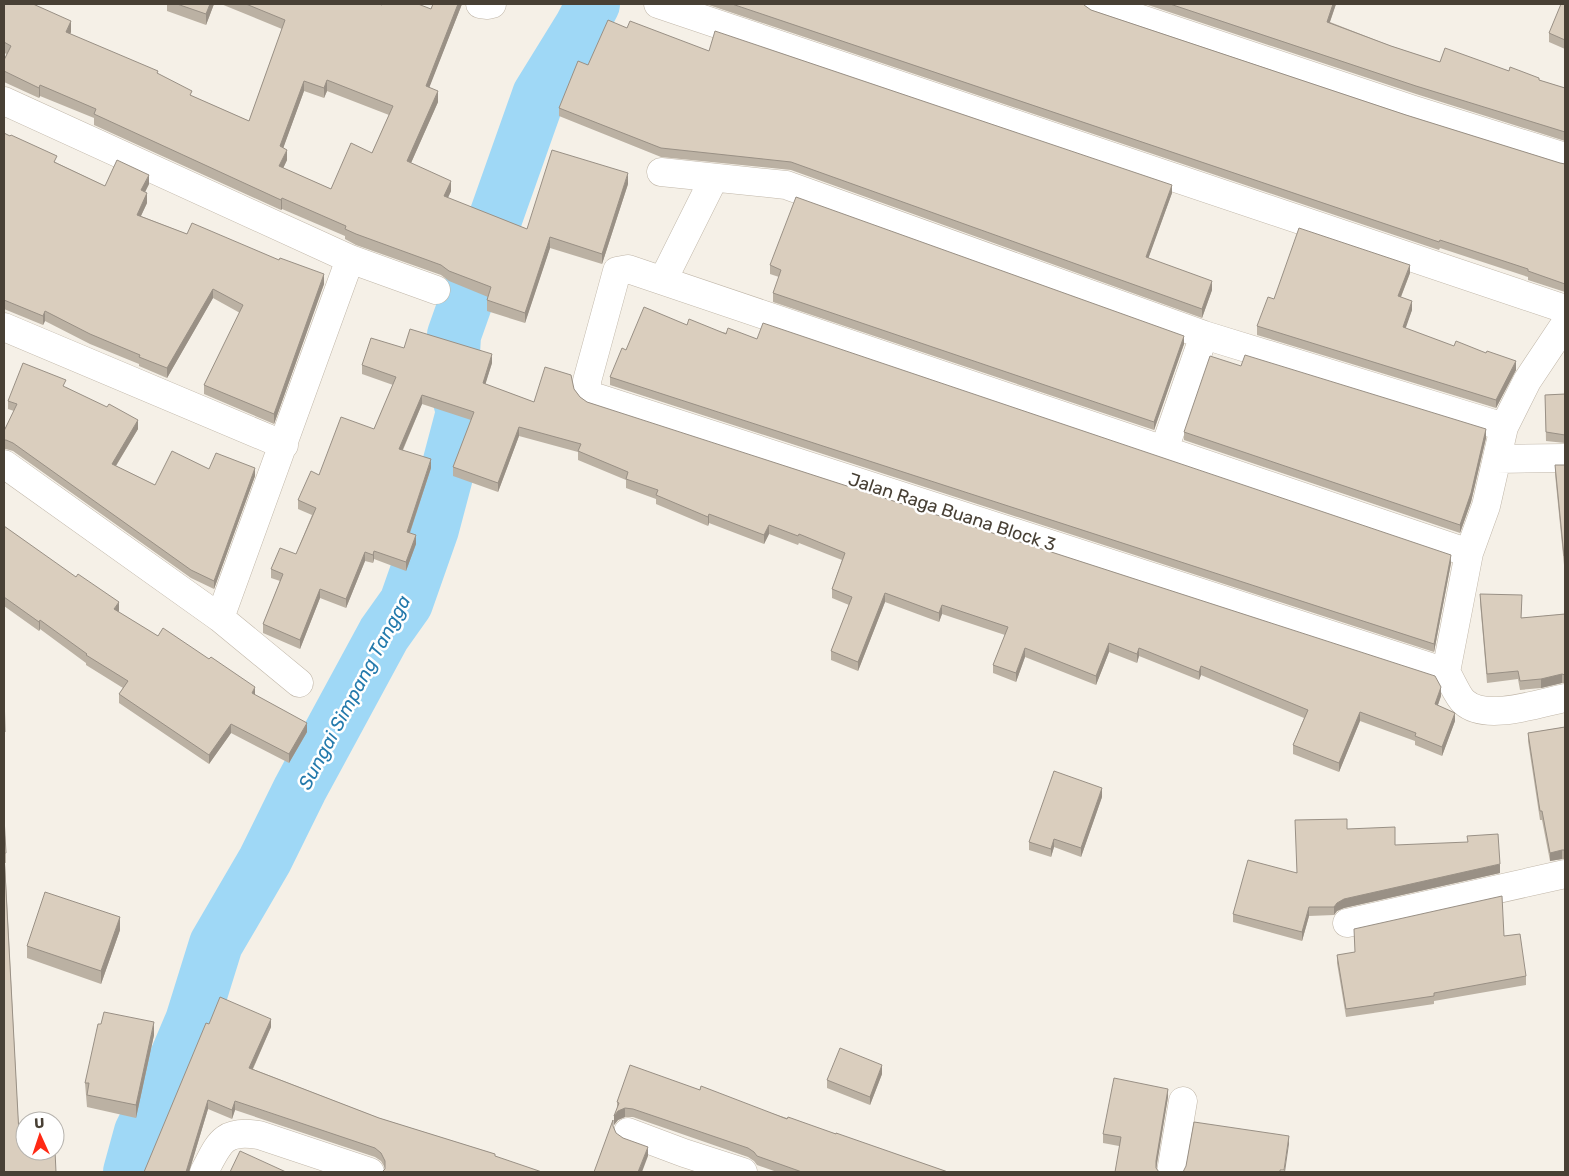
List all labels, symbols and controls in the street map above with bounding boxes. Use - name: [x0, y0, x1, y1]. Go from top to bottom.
- street label: Jalan Raga Buana Block 3: [846, 468, 1058, 556]
- water label: Sungai Simpang Tangga: [293, 591, 415, 793]
- north arrow: [15, 1111, 65, 1161]
- text: U: [34, 1115, 45, 1132]

